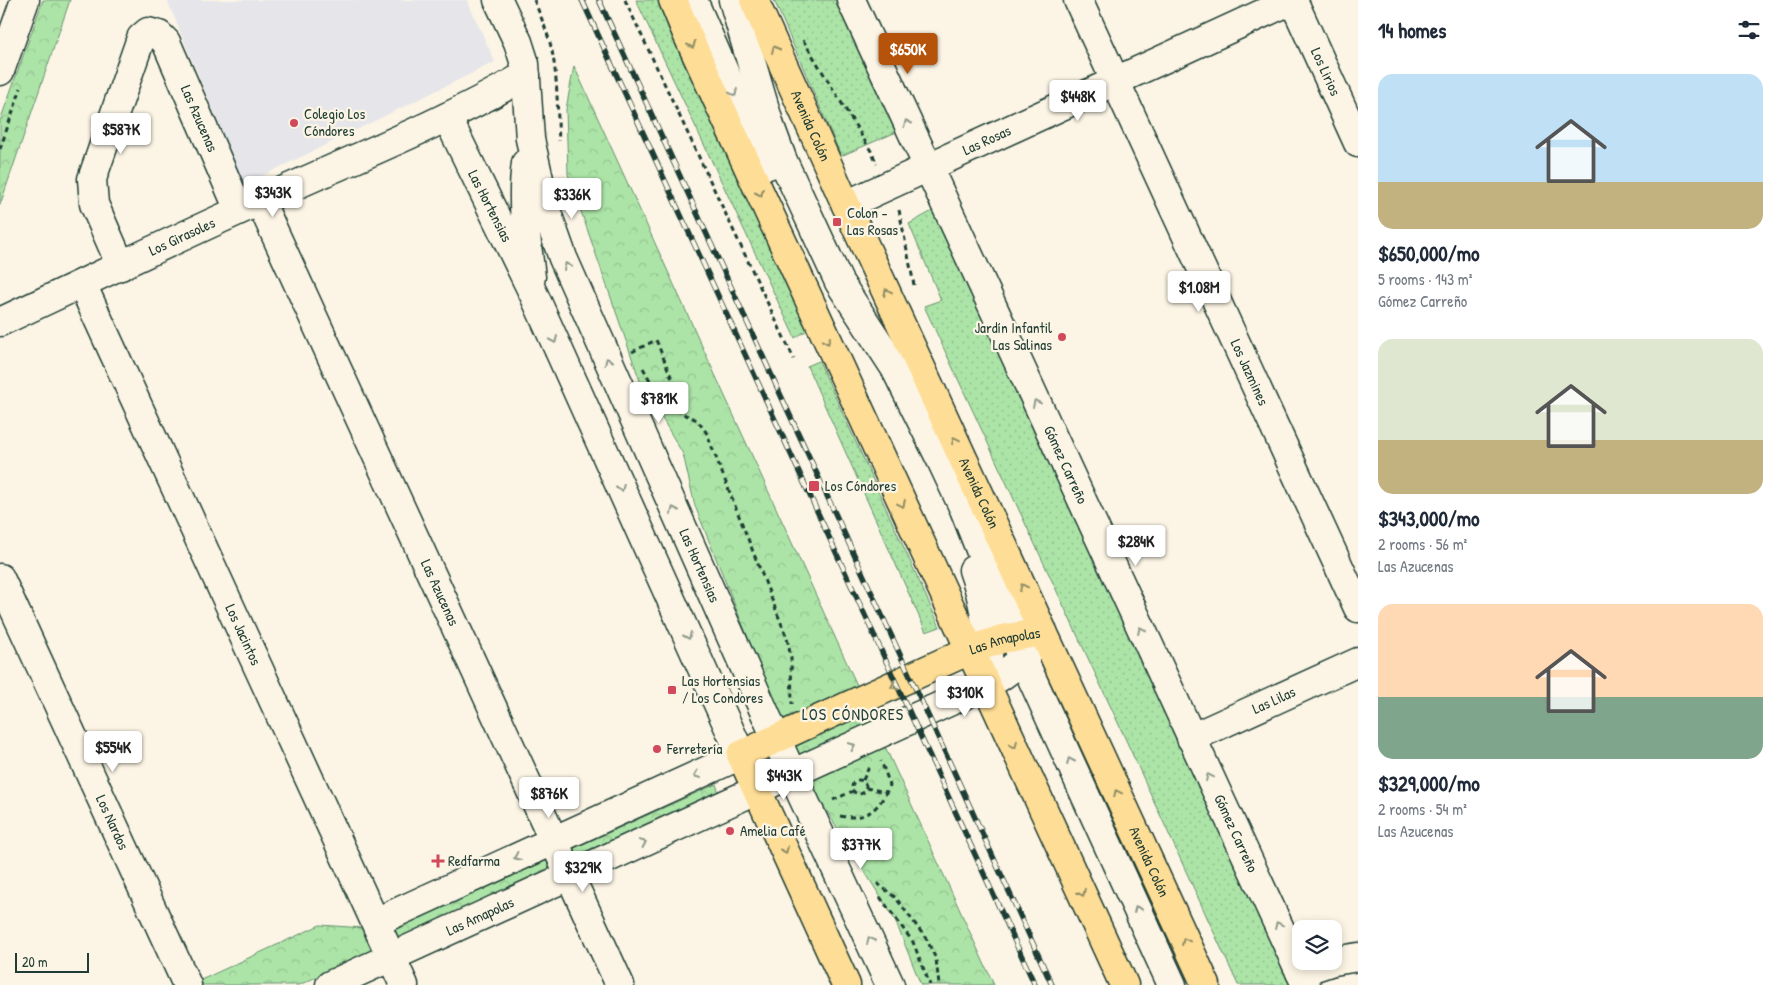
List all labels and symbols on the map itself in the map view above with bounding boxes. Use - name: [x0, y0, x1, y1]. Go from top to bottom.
- pin: $650K: [873, 32, 943, 75]
- one-way arrow: [686, 40, 697, 49]
- street label: Los Lirios: [1306, 44, 1346, 99]
- one-way arrow: [771, 45, 782, 54]
- pin: $448K: [1043, 80, 1113, 122]
- street label: Las Azucenas: [176, 82, 224, 155]
- street label: Avenida Colón: [786, 87, 836, 165]
- one-way arrow: [727, 88, 738, 97]
- place label: Colegio Los Cóndores: [304, 103, 365, 141]
- pin: $587K: [86, 112, 156, 155]
- marker: Colegio Los Cóndores: [288, 117, 300, 129]
- one-way arrow: [902, 119, 913, 128]
- street label: Las Rosas: [959, 120, 1014, 160]
- street label: Las Hortensias: [463, 166, 518, 246]
- pin: $343K: [238, 176, 308, 218]
- pin: $336K: [537, 178, 607, 220]
- one-way arrow: [753, 188, 764, 197]
- place label: Colon - Las Rosas: [847, 202, 898, 240]
- street label: Los Girasoles: [145, 212, 218, 261]
- marker: Colon - Las Rosas: [831, 216, 843, 228]
- one-way arrow: [562, 262, 573, 271]
- pin: $1.08M: [1158, 270, 1240, 313]
- one-way arrow: [883, 288, 893, 297]
- place label: Jardín Infantil Las Salinas: [974, 317, 1052, 355]
- marker: Jardín Infantil Las Salinas: [1056, 331, 1068, 343]
- one-way arrow: [548, 335, 558, 344]
- one-way arrow: [821, 336, 832, 345]
- street label: Los Jazmines: [1226, 336, 1274, 409]
- one-way arrow: [604, 357, 615, 366]
- pin: $781K: [624, 382, 694, 424]
- one-way arrow: [1032, 399, 1043, 408]
- street label: Gómez Carreño: [1039, 422, 1093, 507]
- one-way arrow: [951, 436, 961, 445]
- street label: Avenida Colón: [954, 454, 1005, 532]
- place label: Los Cóndores: [825, 475, 897, 496]
- marker: Los Cóndores: [807, 479, 821, 493]
- one-way arrow: [614, 483, 625, 492]
- one-way arrow: [896, 499, 907, 508]
- one-way arrow: [670, 506, 681, 515]
- pin: $284K: [1101, 524, 1171, 567]
- street label: Las Hortensias: [674, 525, 726, 606]
- street label: Las Azucenas: [416, 556, 465, 629]
- one-way arrow: [1018, 583, 1029, 592]
- street label: Los Jacintos: [220, 600, 267, 669]
- street label: Las Amapolas: [967, 622, 1042, 659]
- one-way arrow: [1137, 626, 1148, 635]
- one-way arrow: [681, 631, 692, 640]
- place label: Las Hortensias / Los Condores: [682, 670, 763, 708]
- pin: $310K: [930, 676, 1000, 718]
- one-way arrow: [890, 680, 899, 690]
- street label: Las Lilas: [1249, 681, 1299, 719]
- marker: Las Hortensias / Los Condores: [666, 684, 678, 696]
- district label: LOS CÓNDORES: [802, 703, 904, 725]
- pin: $554K: [78, 730, 148, 773]
- place label: Ferretería: [666, 738, 722, 759]
- one-way arrow: [1007, 740, 1018, 749]
- one-way arrow: [847, 742, 856, 752]
- marker: Ferretería: [651, 743, 663, 755]
- one-way arrow: [1065, 757, 1076, 766]
- pin: $443K: [749, 758, 819, 801]
- one-way arrow: [693, 769, 702, 780]
- one-way arrow: [1205, 773, 1216, 782]
- pin: $876K: [514, 776, 584, 819]
- one-way arrow: [1113, 789, 1124, 798]
- street label: Los Nardos: [91, 791, 135, 853]
- street label: Gómez Carreño: [1209, 791, 1264, 876]
- place label: Amelia Café: [740, 820, 806, 841]
- street label: Avenida Colón: [1124, 823, 1175, 901]
- marker: Amelia Café: [724, 825, 736, 837]
- pin: $377K: [826, 828, 896, 870]
- one-way arrow: [638, 838, 647, 849]
- one-way arrow: [778, 845, 788, 854]
- place label: Redfarma: [448, 850, 500, 871]
- pin: $329K: [548, 850, 618, 893]
- one-way arrow: [513, 851, 522, 861]
- marker: Redfarma: [432, 855, 444, 867]
- one-way arrow: [1075, 888, 1086, 897]
- street label: Las Amapolas: [443, 891, 517, 941]
- one-way arrow: [1133, 905, 1143, 914]
- one-way arrow: [1273, 921, 1284, 930]
- one-way arrow: [866, 936, 876, 945]
- one-way arrow: [1181, 937, 1192, 946]
- scale bar: [15, 950, 89, 973]

